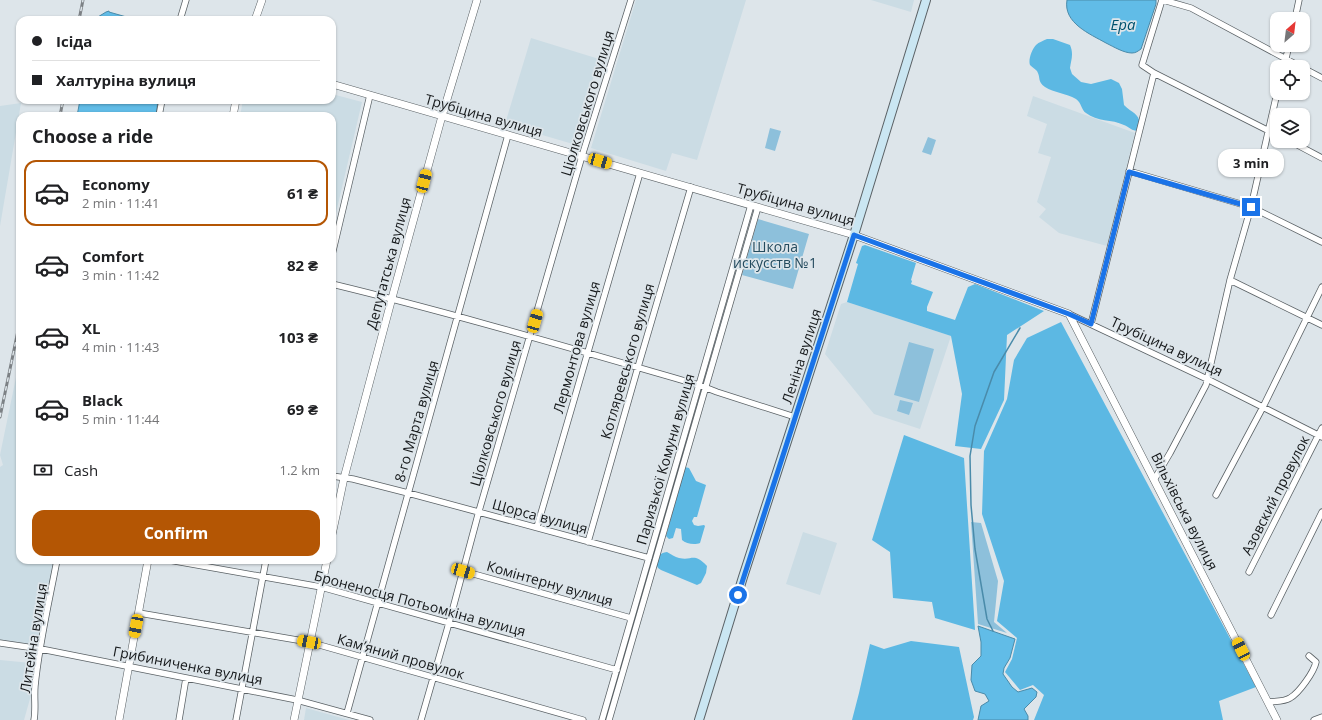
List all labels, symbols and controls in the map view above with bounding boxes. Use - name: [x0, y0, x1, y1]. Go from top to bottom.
- north arrow: [1270, 12, 1310, 52]
- map controls: [1270, 12, 1310, 148]
- water label: Ера: [1111, 14, 1136, 34]
- street label: Ціолковського вулиця: [556, 28, 618, 178]
- text: Ісіда: [56, 31, 92, 51]
- button: locate: [1270, 60, 1310, 100]
- text: Халтуріна вулиця: [56, 70, 196, 90]
- street label: Трубіцина вулиця: [423, 89, 545, 141]
- button: layers: [1270, 108, 1310, 148]
- text: Choose a ride: [32, 124, 153, 148]
- callout: 3 min: [1218, 149, 1284, 177]
- car: [587, 152, 613, 170]
- text: 3 min: [1233, 154, 1269, 172]
- car: [415, 168, 433, 194]
- text: Economy: [82, 174, 150, 194]
- icon: car: [34, 175, 70, 211]
- street label: Трубіцина вулиця: [735, 178, 857, 230]
- text: 61 ₴: [287, 183, 318, 203]
- text: 2 min · 11:41: [82, 194, 159, 212]
- street label: Депутатська вулиця: [361, 195, 415, 331]
- route end: [1242, 198, 1260, 216]
- park label: Школа искусств №1: [733, 237, 817, 272]
- text: Comfort: [82, 246, 144, 266]
- icon: car: [34, 247, 70, 283]
- text: 82 ₴: [287, 255, 318, 275]
- text: 3 min · 11:42: [82, 266, 159, 284]
- street label: Лермонтова вулиця: [548, 279, 604, 415]
- street label: Котляревського вулиця: [596, 281, 658, 441]
- street label: Леніна вулиця: [777, 306, 825, 406]
- car: [526, 308, 544, 334]
- street label: Трубіцина вулиця: [1108, 312, 1226, 380]
- text: XL: [82, 318, 100, 338]
- icon: car: [34, 319, 70, 355]
- text: 103 ₴: [278, 327, 318, 347]
- text: 4 min · 11:43: [82, 338, 159, 356]
- street label: Ціолковського вулиця: [465, 338, 525, 488]
- street label: 8-го Марта вулиця: [389, 358, 443, 484]
- street label: Паризької Комуни вулиця: [631, 371, 699, 547]
- text: Black: [82, 390, 123, 410]
- icon: car: [34, 391, 70, 427]
- text: 69 ₴: [287, 399, 318, 419]
- text: 5 min · 11:44: [82, 410, 159, 428]
- street label: Азовский провулок: [1237, 431, 1314, 558]
- street label: Вільхівська вулиця: [1147, 449, 1223, 573]
- icon: cash: [32, 459, 54, 481]
- text: Cash: [64, 460, 98, 480]
- text: 1.2 km: [279, 461, 320, 479]
- street label: Щорса вулиця: [490, 494, 590, 538]
- button: Confirm: [32, 510, 320, 556]
- street label: Комінтерну вулиця: [485, 556, 615, 610]
- car: [450, 562, 476, 580]
- street label: Броненосця Потьомкіна вулиця: [312, 566, 528, 640]
- street label: Литейна вулиця: [15, 582, 51, 694]
- route start: [729, 586, 747, 604]
- car: [128, 613, 144, 639]
- street label: Кам’яний провулок: [335, 629, 468, 683]
- car: [296, 634, 322, 650]
- car: [1230, 636, 1252, 662]
- street label: Грибиниченка вулиця: [112, 641, 264, 689]

